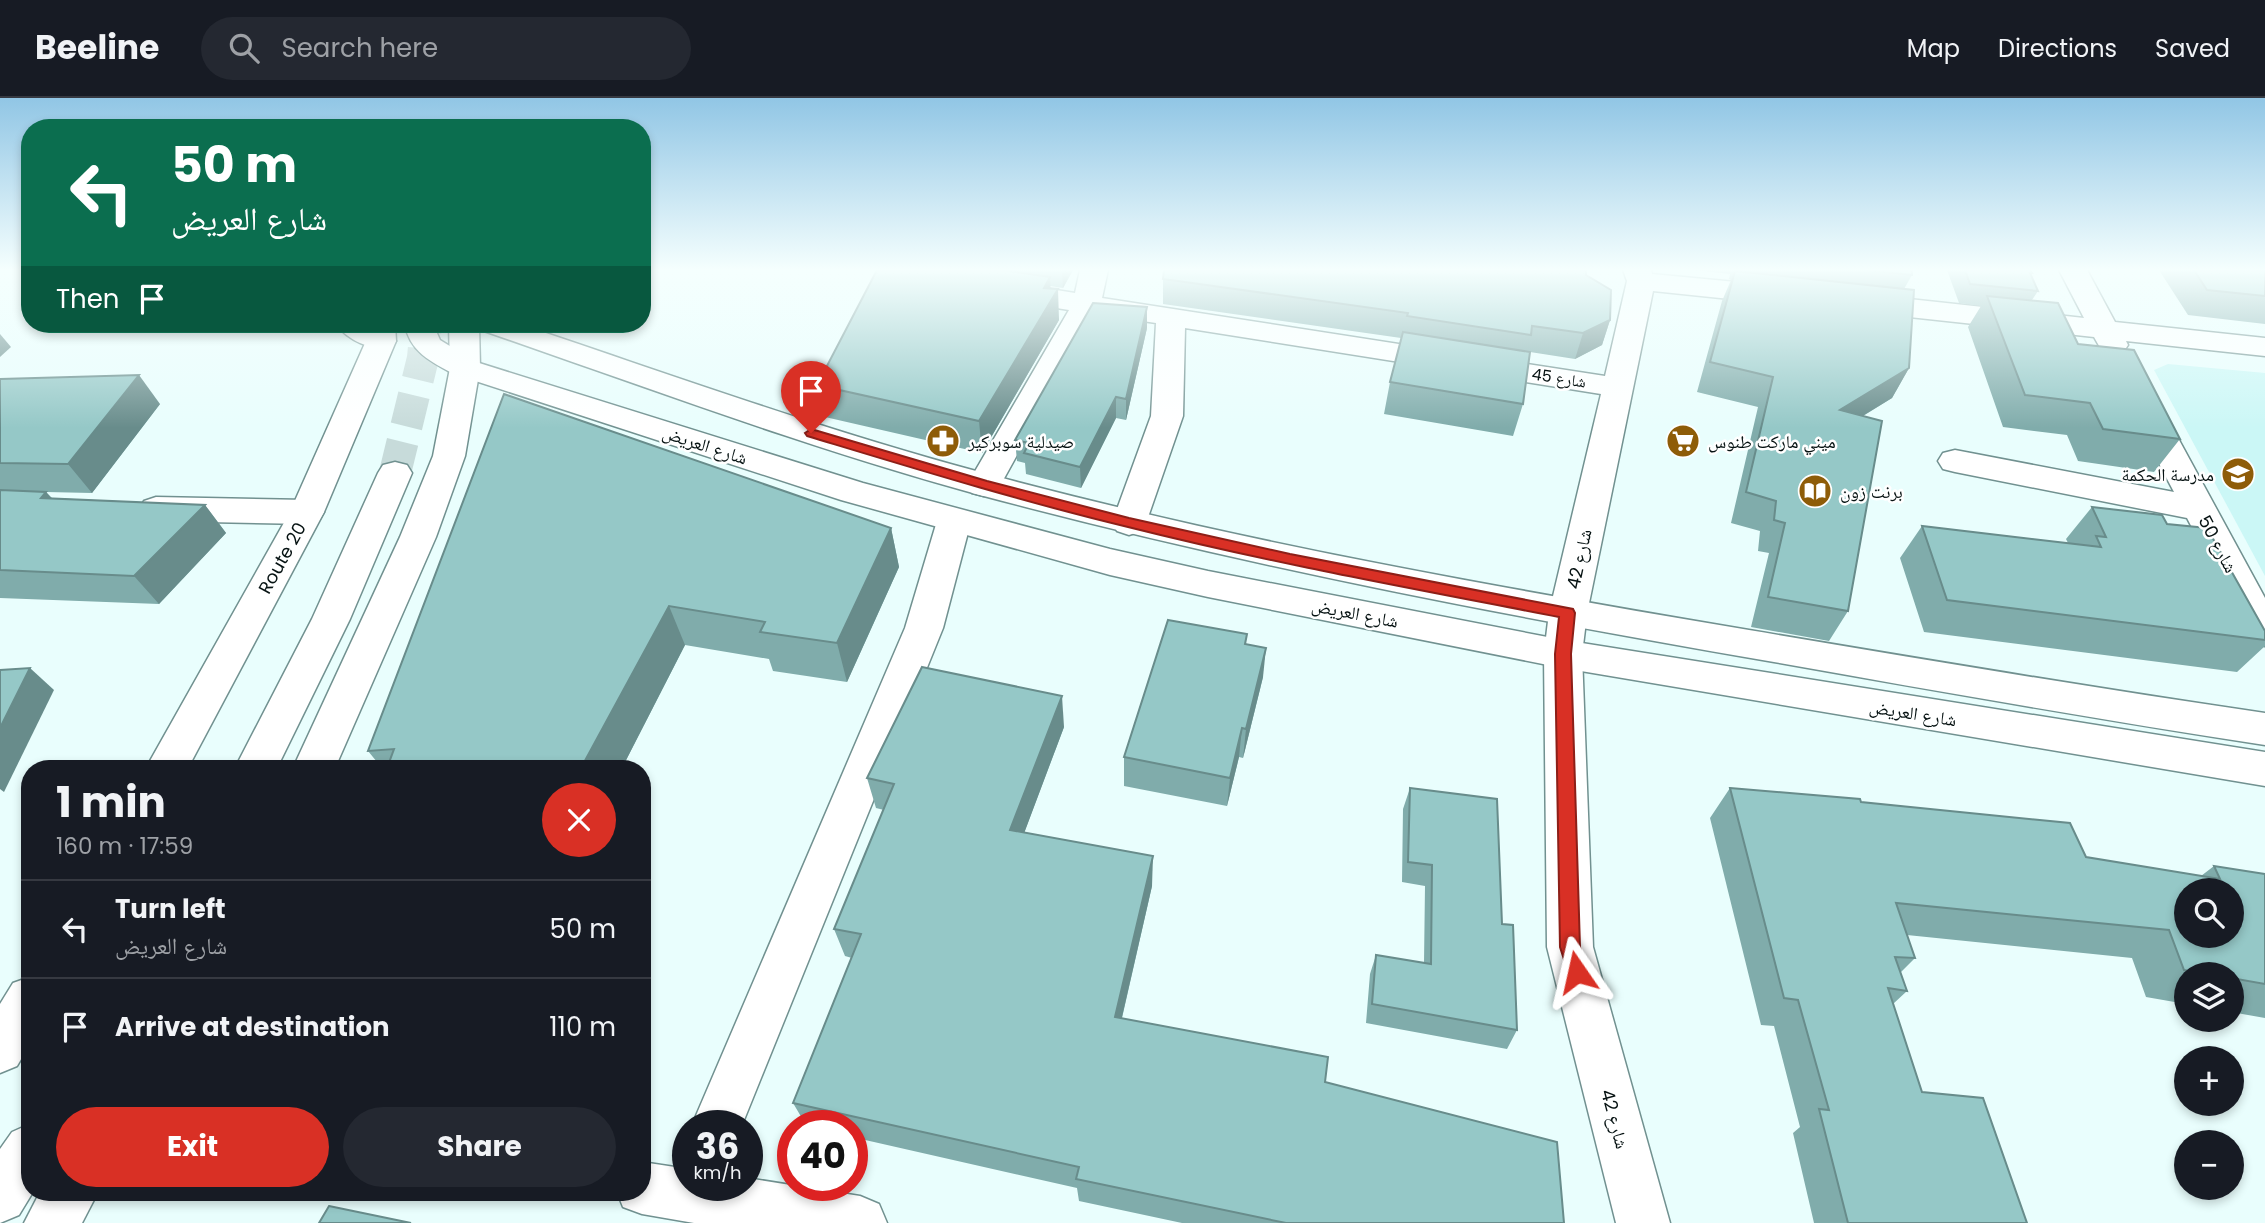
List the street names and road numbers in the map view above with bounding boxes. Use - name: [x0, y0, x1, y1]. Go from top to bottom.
- street label: شارع 45: [1530, 362, 1588, 394]
- street label: شارع العريض: [659, 420, 751, 470]
- street label: شارع 50: [2192, 511, 2244, 577]
- street label: Route 20: [252, 518, 312, 598]
- street label: شارع 42: [1560, 527, 1598, 591]
- street label: شارع العريض: [1310, 592, 1400, 634]
- street label: شارع العريض: [1868, 694, 1958, 732]
- street label: شارع 42: [1595, 1086, 1635, 1152]

